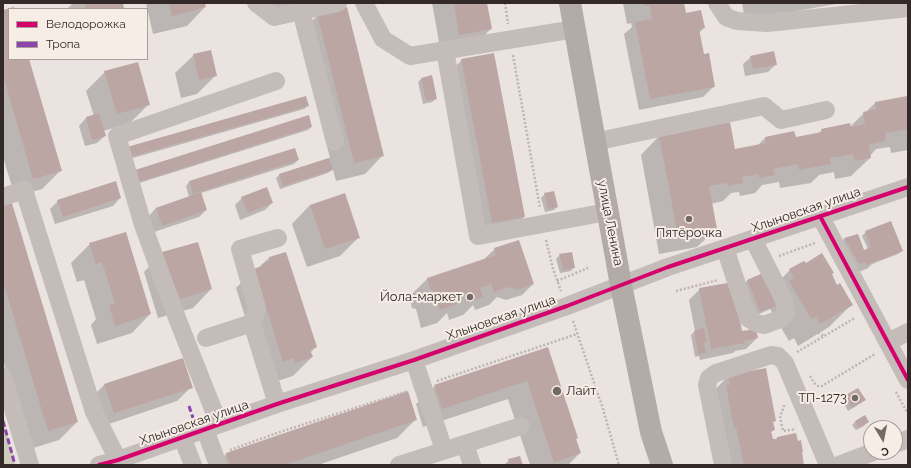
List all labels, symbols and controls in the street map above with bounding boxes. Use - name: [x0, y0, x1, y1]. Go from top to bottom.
- legend: [8, 8, 148, 60]
- text: Велодорожка: [46, 17, 126, 31]
- text: Тропа: [46, 37, 80, 51]
- street label: улица Ленина: [594, 179, 626, 267]
- street label: Хлыновская улица: [749, 184, 863, 236]
- marker: Пятёрочка: [684, 214, 694, 224]
- place label: Пятёрочка: [656, 225, 722, 241]
- place label: Йола-маркет: [380, 289, 462, 305]
- street label: Хлыновская улица: [444, 292, 558, 344]
- marker: Йола-маркет: [465, 292, 475, 302]
- place label: Лайт: [566, 383, 596, 399]
- marker: Лайт: [551, 385, 563, 397]
- place label: ТП-1273: [798, 390, 847, 406]
- marker: ТП-1273: [850, 393, 860, 403]
- street label: Хлыновская улица: [137, 397, 251, 449]
- north arrow: [863, 420, 903, 460]
- text: С: [880, 444, 890, 458]

